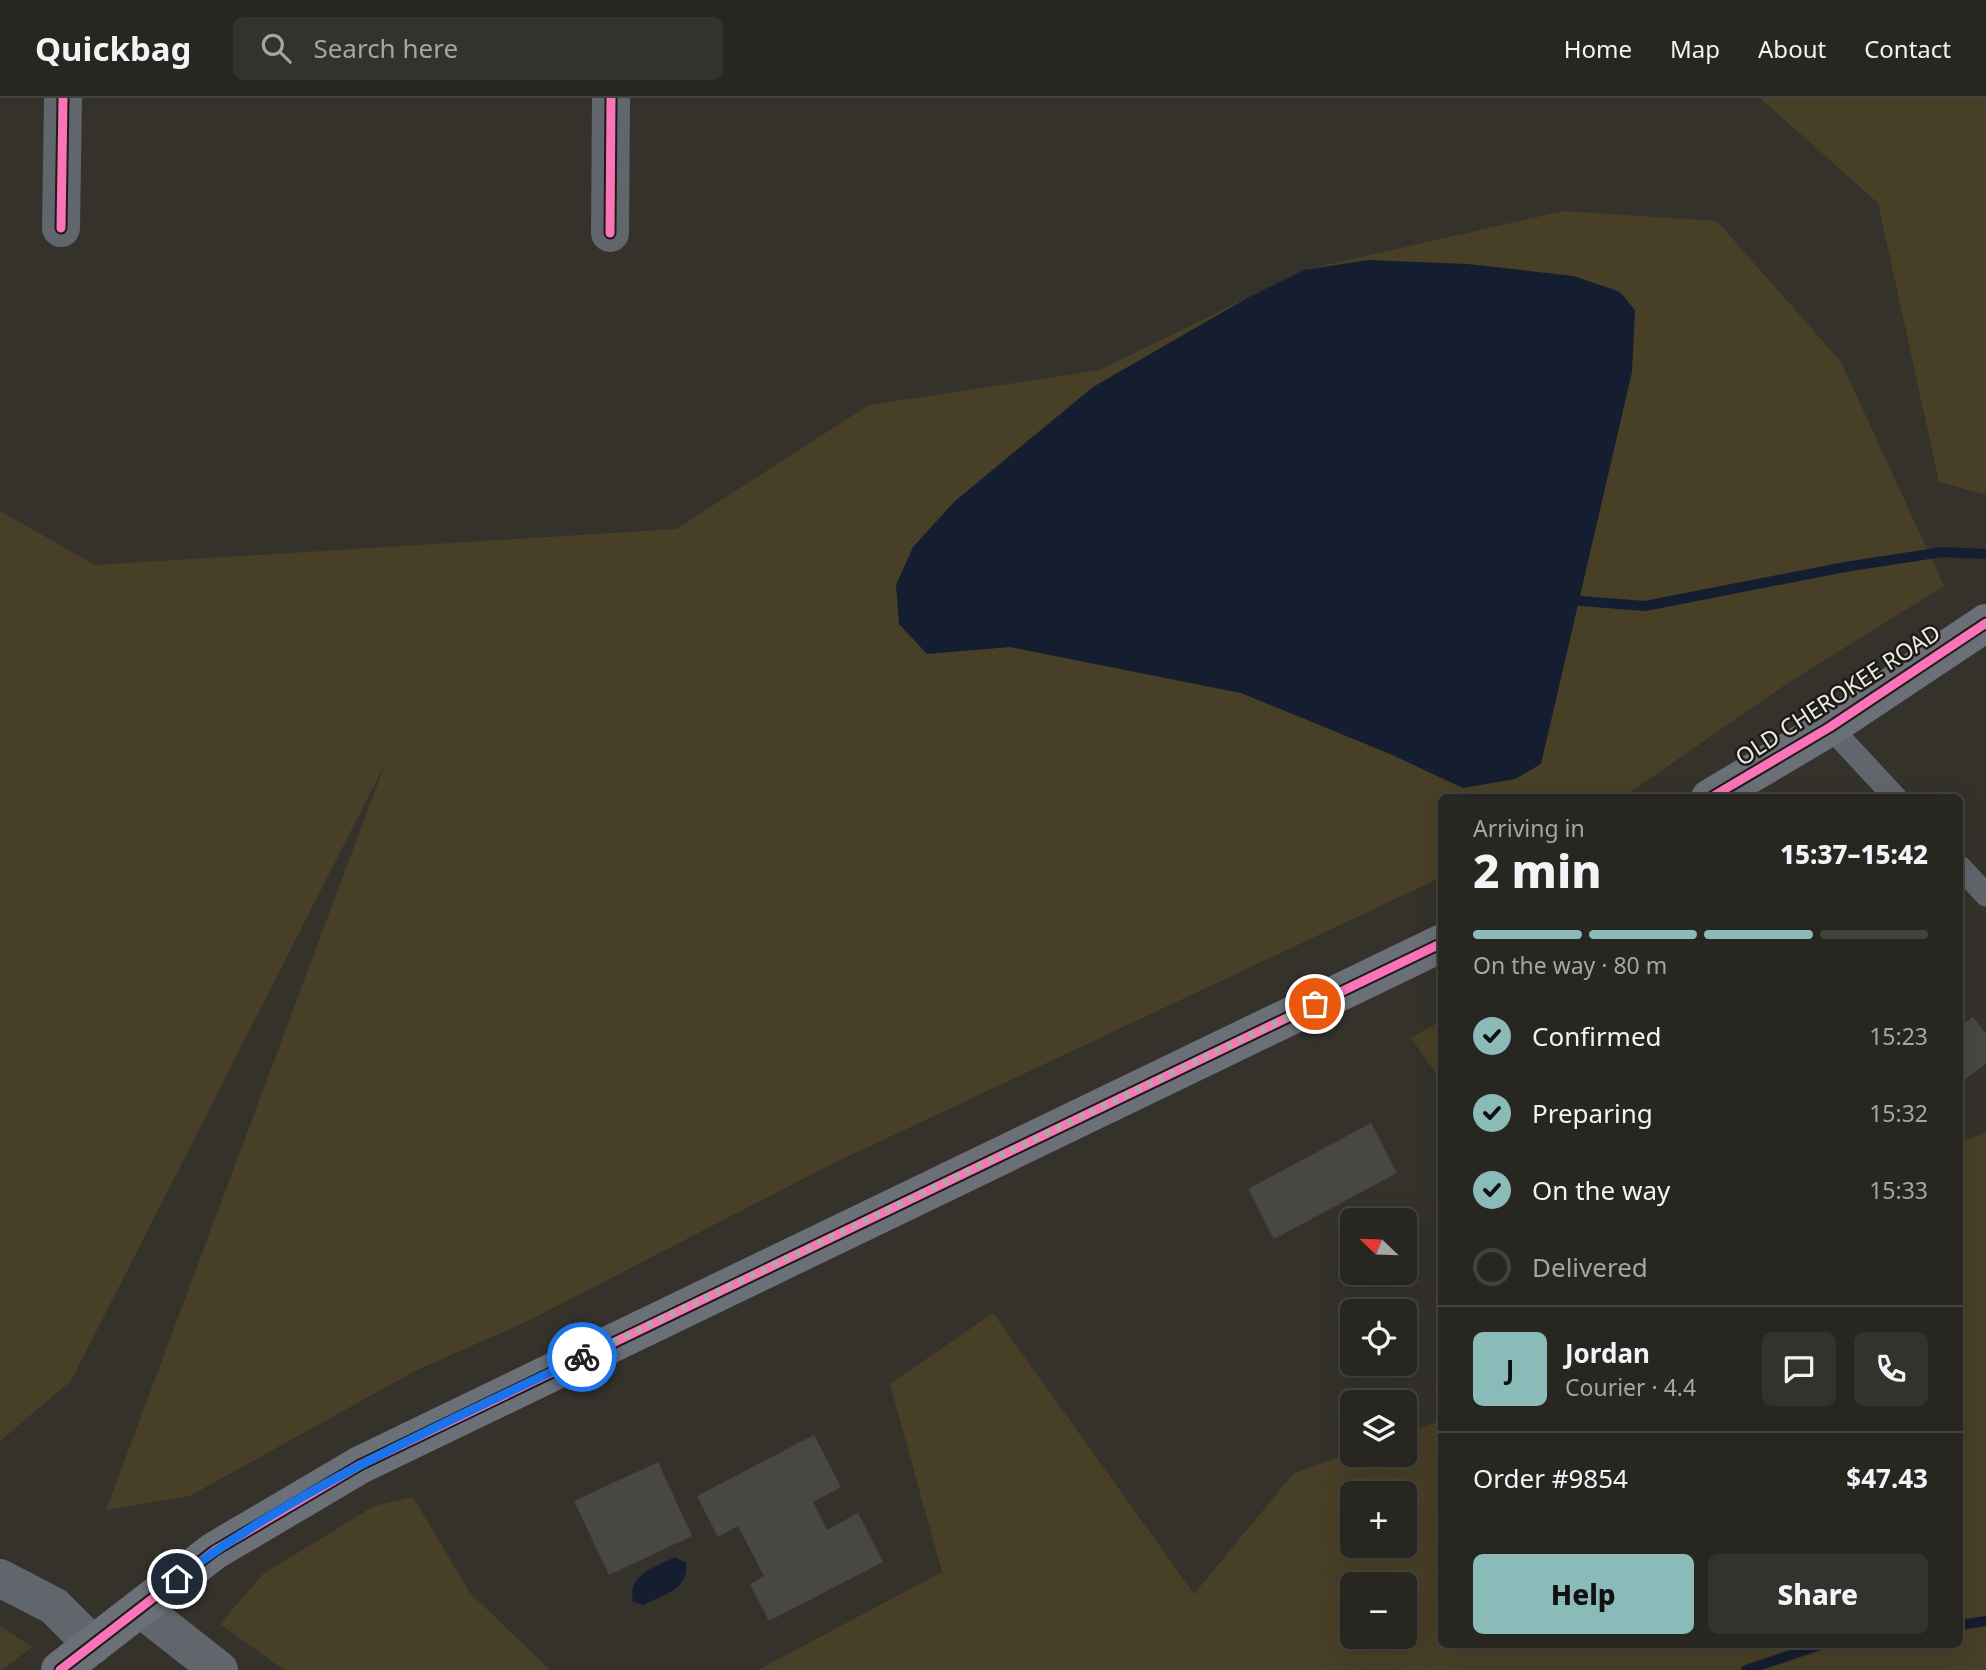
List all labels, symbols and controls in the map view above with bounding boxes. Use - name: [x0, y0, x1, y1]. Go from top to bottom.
- search box: [233, 17, 723, 80]
- text: Quickbag: [35, 26, 191, 71]
- icon: search: [257, 29, 295, 67]
- text: Search here: [313, 30, 458, 66]
- text: Home: [1564, 32, 1632, 65]
- text: Map: [1670, 32, 1720, 65]
- text: About: [1758, 32, 1826, 65]
- text: Contact: [1864, 32, 1951, 65]
- street label: OLD CHEROKEE ROAD: [1729, 616, 1946, 773]
- text: Arriving in: [1473, 812, 1585, 844]
- text: 15:37–15:42: [1780, 836, 1928, 872]
- text: 2 min: [1473, 839, 1602, 901]
- text: On the way · 80 m: [1473, 949, 1667, 981]
- pin: [1285, 974, 1345, 1034]
- icon: bag: [1296, 985, 1334, 1023]
- icon: check: [1473, 1017, 1511, 1055]
- text: Confirmed: [1532, 1018, 1662, 1054]
- text: 15:23: [1869, 1020, 1928, 1052]
- icon: check: [1473, 1094, 1511, 1132]
- text: Preparing: [1532, 1095, 1653, 1131]
- text: 15:32: [1869, 1097, 1928, 1129]
- icon: check: [1473, 1171, 1511, 1209]
- text: On the way: [1532, 1172, 1670, 1208]
- text: 15:33: [1869, 1174, 1928, 1206]
- north arrow: [1340, 1208, 1418, 1284]
- map controls: [1340, 1208, 1417, 1649]
- text: Delivered: [1532, 1249, 1648, 1285]
- button: locate: [1340, 1299, 1417, 1376]
- courier: [547, 1322, 617, 1392]
- button: chat: [1762, 1332, 1836, 1406]
- button: phone: [1854, 1332, 1928, 1406]
- text: Jordan: [1565, 1335, 1650, 1371]
- icon: bike: [563, 1338, 601, 1376]
- text: J: [1506, 1351, 1514, 1387]
- text: Courier · 4.4: [1565, 1371, 1696, 1403]
- button: layers: [1340, 1390, 1417, 1467]
- text: Order #9854: [1473, 1460, 1628, 1496]
- text: $47.43: [1846, 1460, 1928, 1496]
- button: +: [1340, 1481, 1417, 1558]
- pin: [147, 1549, 207, 1609]
- button: Help: [1473, 1554, 1694, 1634]
- button: Share: [1708, 1554, 1928, 1634]
- icon: home: [158, 1560, 196, 1598]
- button: −: [1340, 1572, 1417, 1649]

